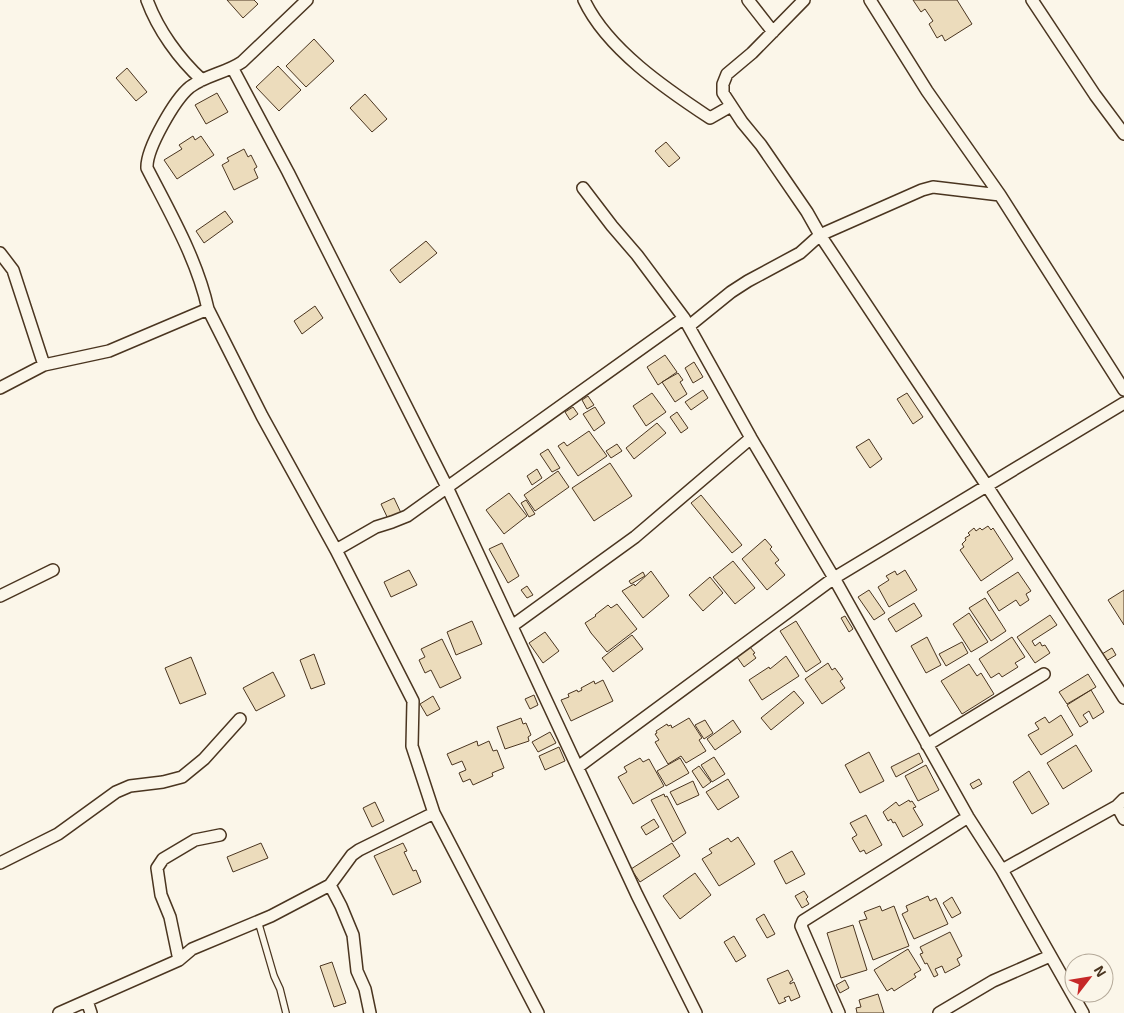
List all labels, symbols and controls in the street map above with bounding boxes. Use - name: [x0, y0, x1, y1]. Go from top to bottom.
- north arrow: [1064, 953, 1114, 1003]
- text: N: [1091, 962, 1110, 980]

